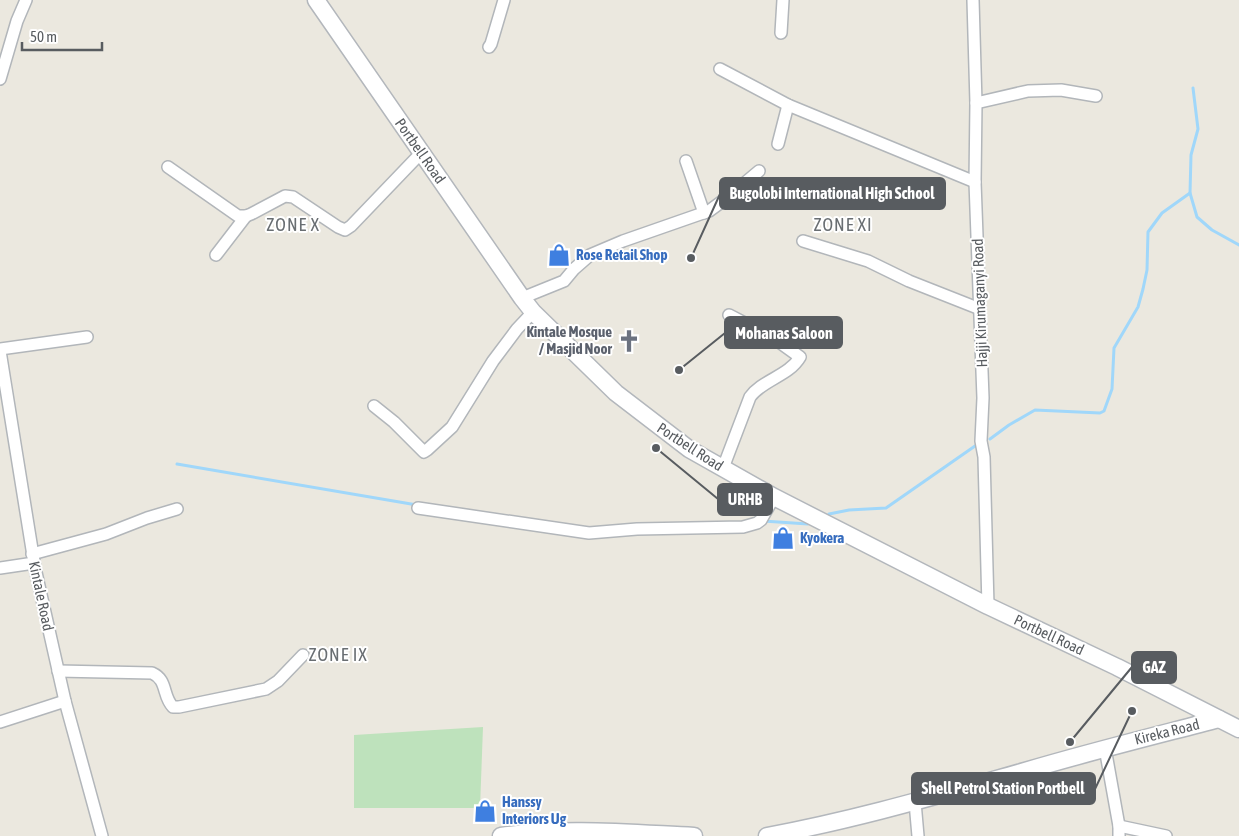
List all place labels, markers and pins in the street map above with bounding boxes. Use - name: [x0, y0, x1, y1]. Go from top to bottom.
- callout: Bugolobi International High School: [720, 178, 945, 209]
- shop icon: Rose Retail Shop: [546, 242, 572, 268]
- place label: Rose Retail Shop: [576, 246, 668, 263]
- callout: Mohanas Saloon: [725, 317, 842, 348]
- place label: Kintale Mosque / Masjid Noor: [526, 323, 613, 357]
- church icon: Kintale Mosque / Masjid Noor: [616, 328, 642, 354]
- callout: URHB: [718, 484, 772, 515]
- shop icon: Kyokera: [770, 525, 796, 551]
- place label: Kyokera: [800, 529, 844, 546]
- callout: GAZ: [1132, 652, 1176, 683]
- callout: Shell Petrol Station Portbell: [912, 773, 1095, 804]
- place label: Hanssy Interiors Ug: [502, 793, 567, 827]
- shop icon: Hanssy Interiors Ug: [472, 798, 498, 824]

